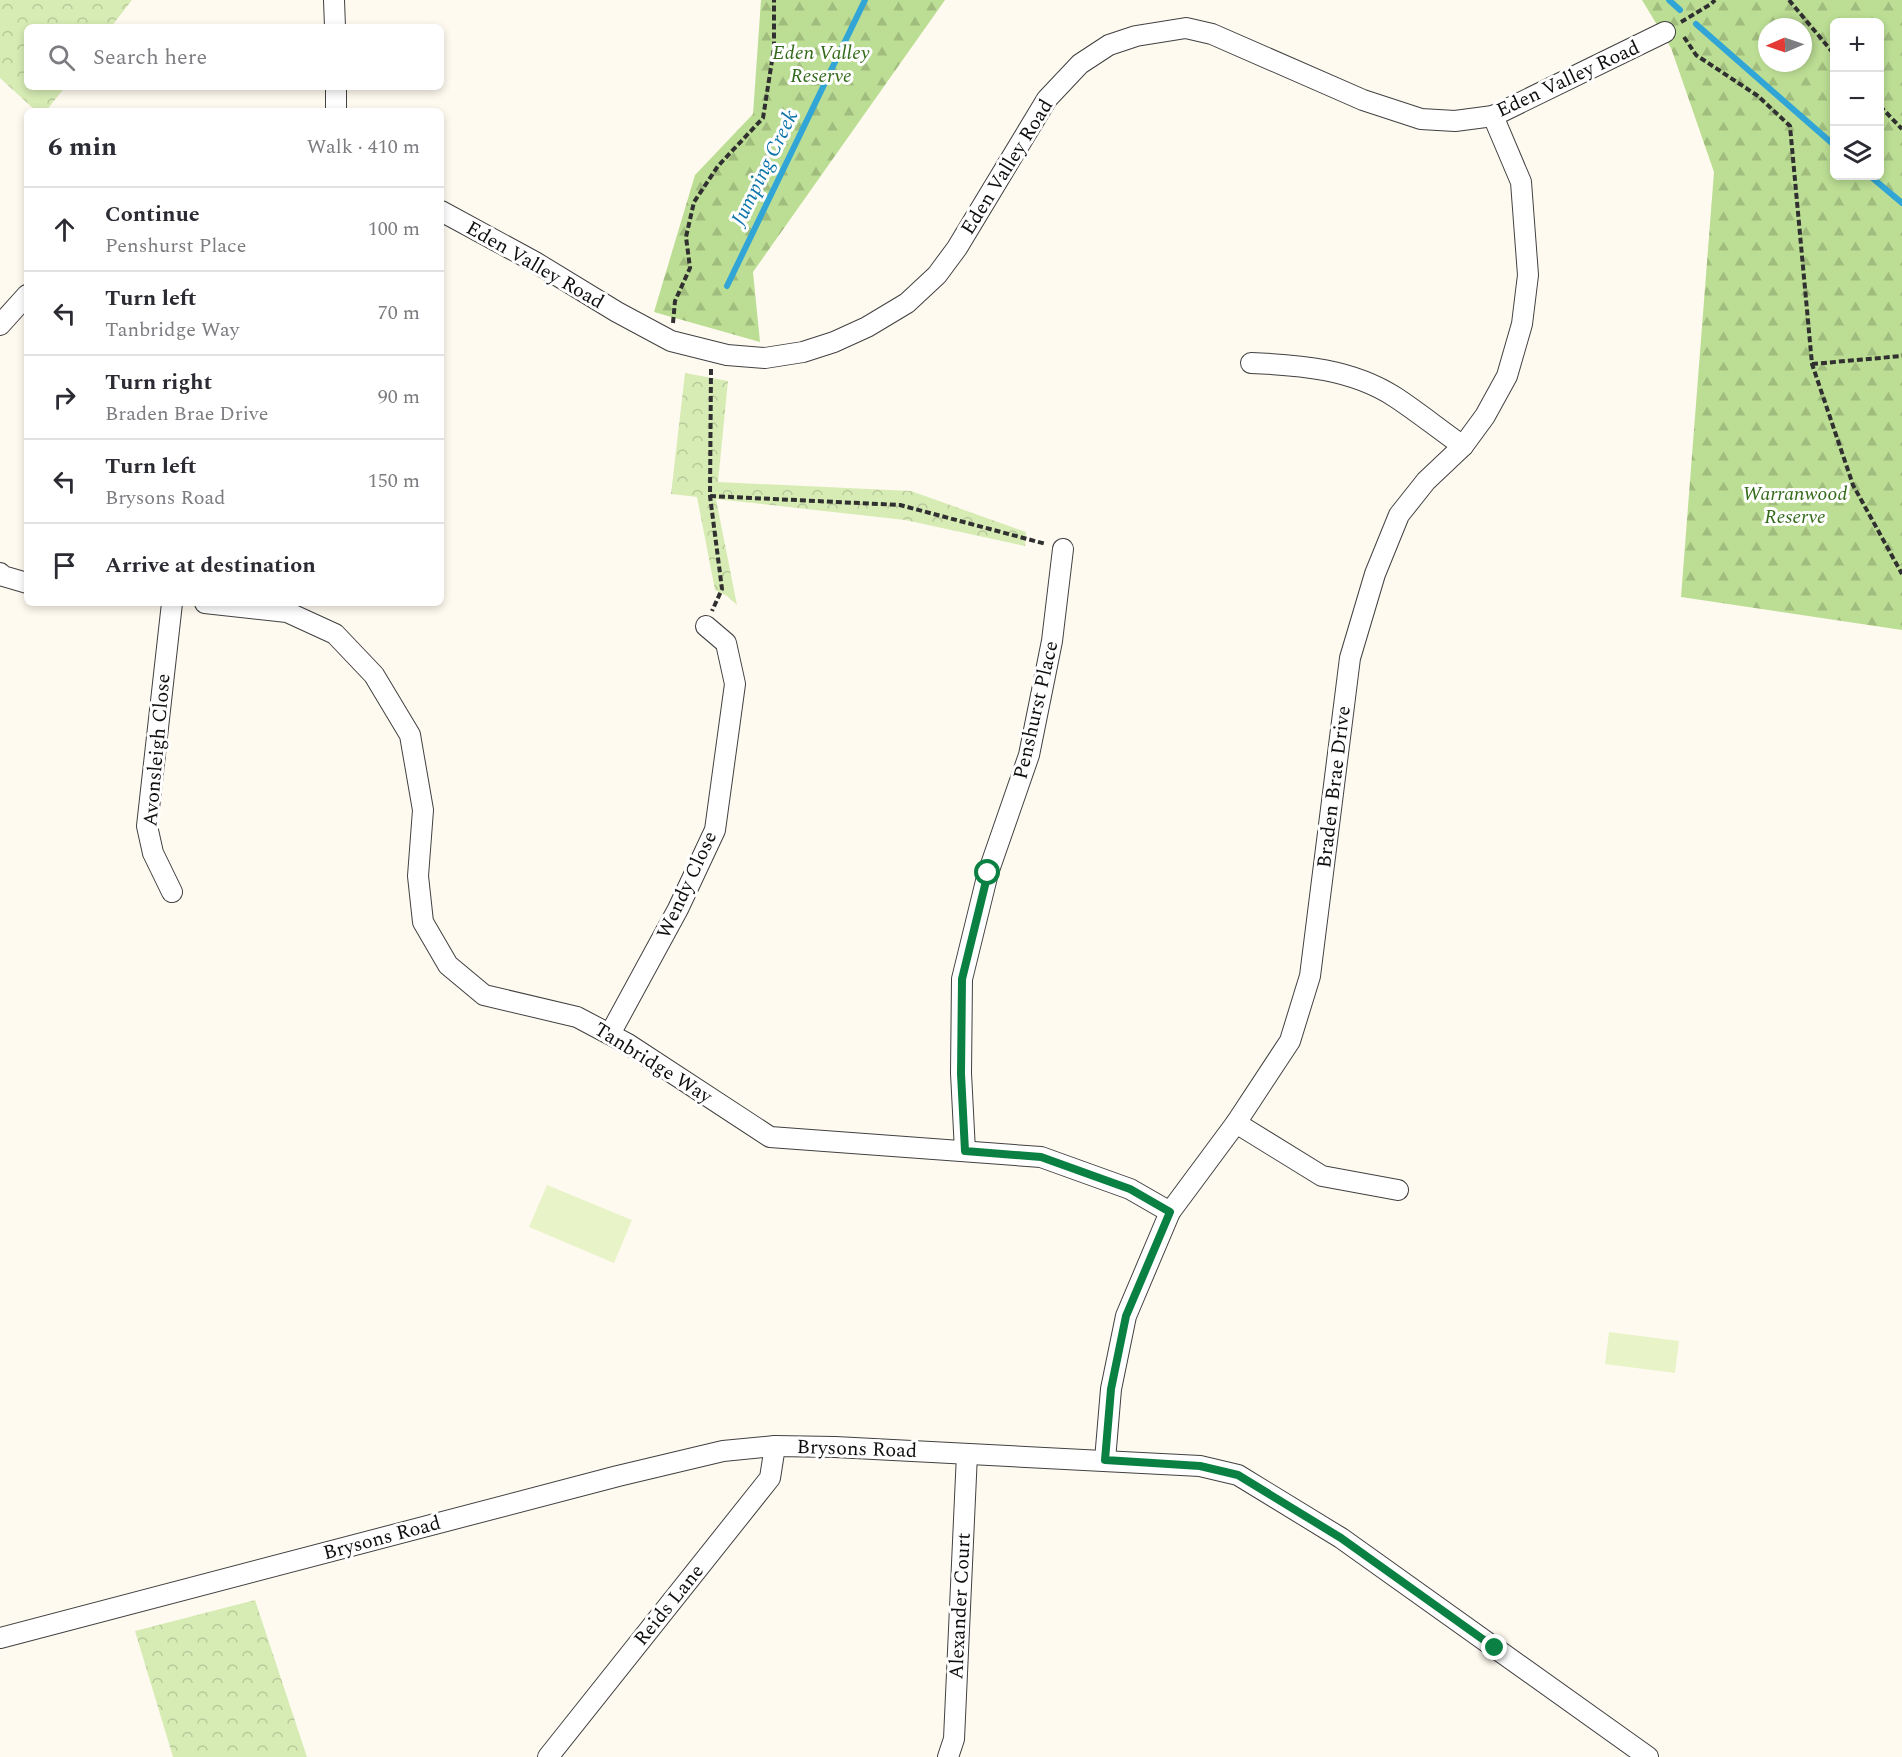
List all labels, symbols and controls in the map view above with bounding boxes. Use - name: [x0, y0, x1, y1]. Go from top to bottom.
- north arrow: [1758, 18, 1812, 72]
- map controls: [1830, 18, 1884, 180]
- button: +: [1830, 18, 1884, 72]
- search box: [24, 24, 444, 90]
- street label: Eden Valley Road: [1491, 33, 1645, 125]
- park label: Eden Valley Reserve: [772, 38, 870, 91]
- icon: search: [45, 41, 78, 74]
- text: Search here: [93, 41, 207, 74]
- button: −: [1830, 72, 1884, 126]
- street label: Eden Valley Road: [953, 93, 1061, 241]
- water label: Jumping Creek: [722, 104, 807, 233]
- button: layers: [1830, 126, 1884, 180]
- text: 6 min: [48, 127, 117, 167]
- text: Walk · 410 m: [307, 132, 420, 162]
- text: Continue: [105, 198, 200, 231]
- icon: ahead: [48, 213, 81, 246]
- street label: Eden Valley Road: [460, 213, 610, 317]
- text: 100 m: [368, 214, 420, 244]
- text: Penshurst Place: [105, 231, 246, 261]
- text: Turn left: [105, 282, 197, 315]
- icon: left: [48, 297, 81, 330]
- text: 70 m: [378, 298, 420, 328]
- text: Tanbridge Way: [105, 315, 239, 345]
- text: Turn right: [105, 366, 212, 399]
- icon: right: [48, 381, 81, 414]
- text: 90 m: [378, 382, 420, 412]
- text: Braden Brae Drive: [105, 399, 268, 429]
- text: Turn left: [105, 450, 197, 483]
- icon: left: [48, 465, 81, 498]
- text: 150 m: [368, 466, 420, 496]
- park label: Warranwood Reserve: [1742, 479, 1848, 532]
- text: Brysons Road: [105, 483, 226, 513]
- icon: arrive: [48, 549, 81, 582]
- text: Arrive at destination: [105, 549, 316, 582]
- street label: Penshurst Place: [1005, 638, 1067, 782]
- street label: Avonsleigh Close: [135, 672, 179, 828]
- street label: Braden Brae Drive: [1309, 704, 1359, 870]
- street label: Wendy Close: [649, 826, 725, 944]
- route start: [974, 859, 1000, 885]
- street label: Tanbridge Way: [588, 1015, 719, 1112]
- street label: Brysons Road: [796, 1432, 918, 1466]
- street label: Brysons Road: [320, 1508, 444, 1568]
- street label: Alexander Court: [941, 1532, 979, 1680]
- street label: Reids Lane: [627, 1558, 711, 1652]
- route end: [1481, 1634, 1507, 1660]

